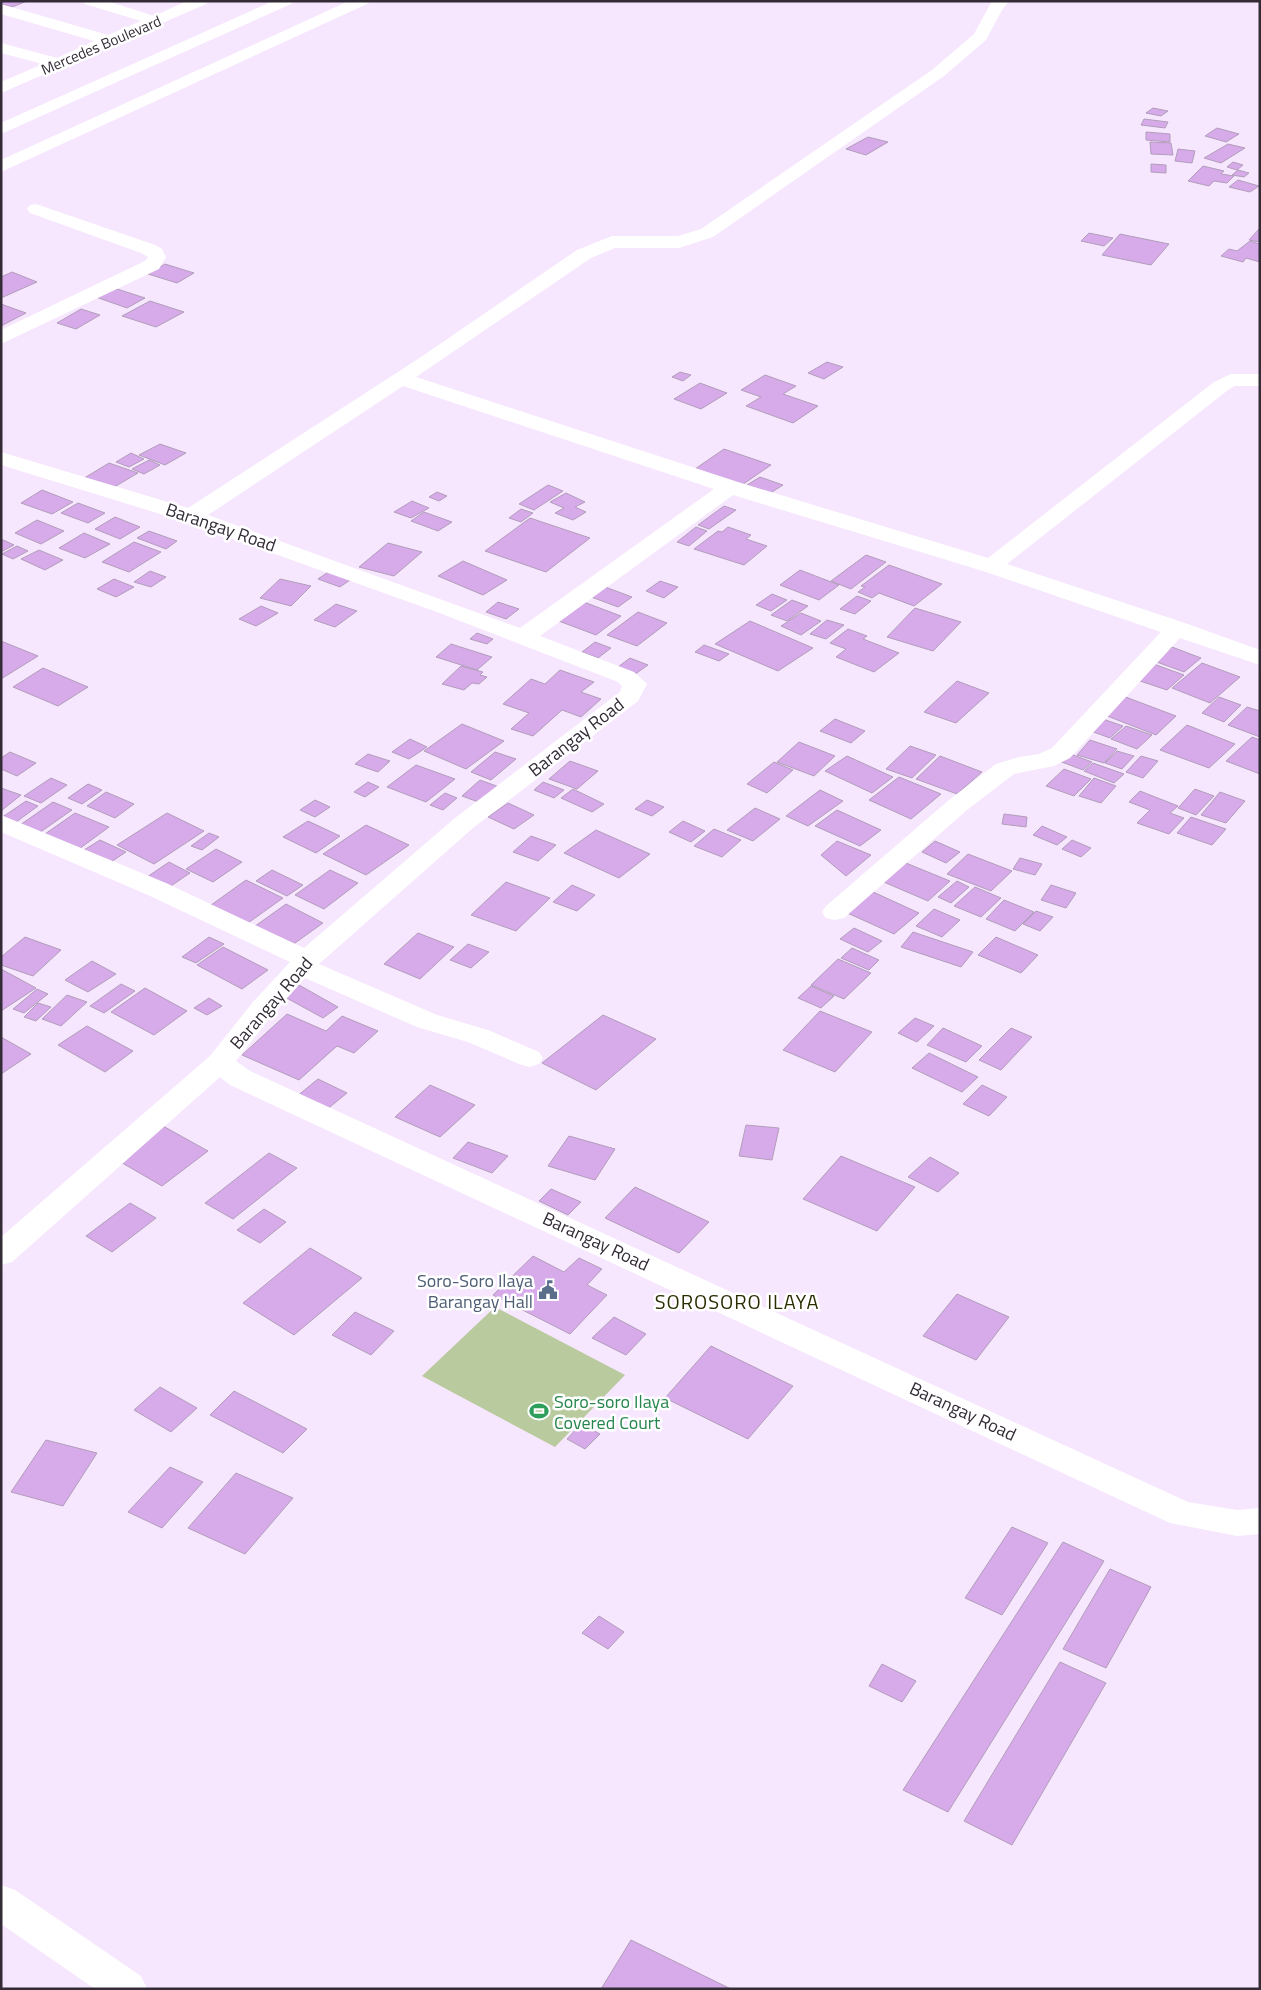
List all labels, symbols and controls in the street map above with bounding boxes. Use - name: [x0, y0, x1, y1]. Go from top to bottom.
- street label: Mercedes Boulevard: [37, 9, 165, 81]
- street label: Barangay Road: [162, 496, 280, 558]
- street label: Barangay Road: [522, 691, 630, 783]
- street label: Barangay Road: [223, 951, 319, 1055]
- street label: Barangay Road: [538, 1205, 654, 1277]
- place label: Soro-Soro Ilaya Barangay Hall: [417, 1267, 533, 1315]
- public building icon: Soro-Soro Ilaya Barangay Hall: [537, 1279, 559, 1301]
- district label: SOROSORO ILAYA: [655, 1286, 819, 1317]
- street label: Barangay Road: [905, 1375, 1021, 1447]
- place label: Soro-soro Ilaya Covered Court: [554, 1388, 669, 1436]
- sports icon: Soro-soro Ilaya Covered Court: [528, 1400, 550, 1422]

